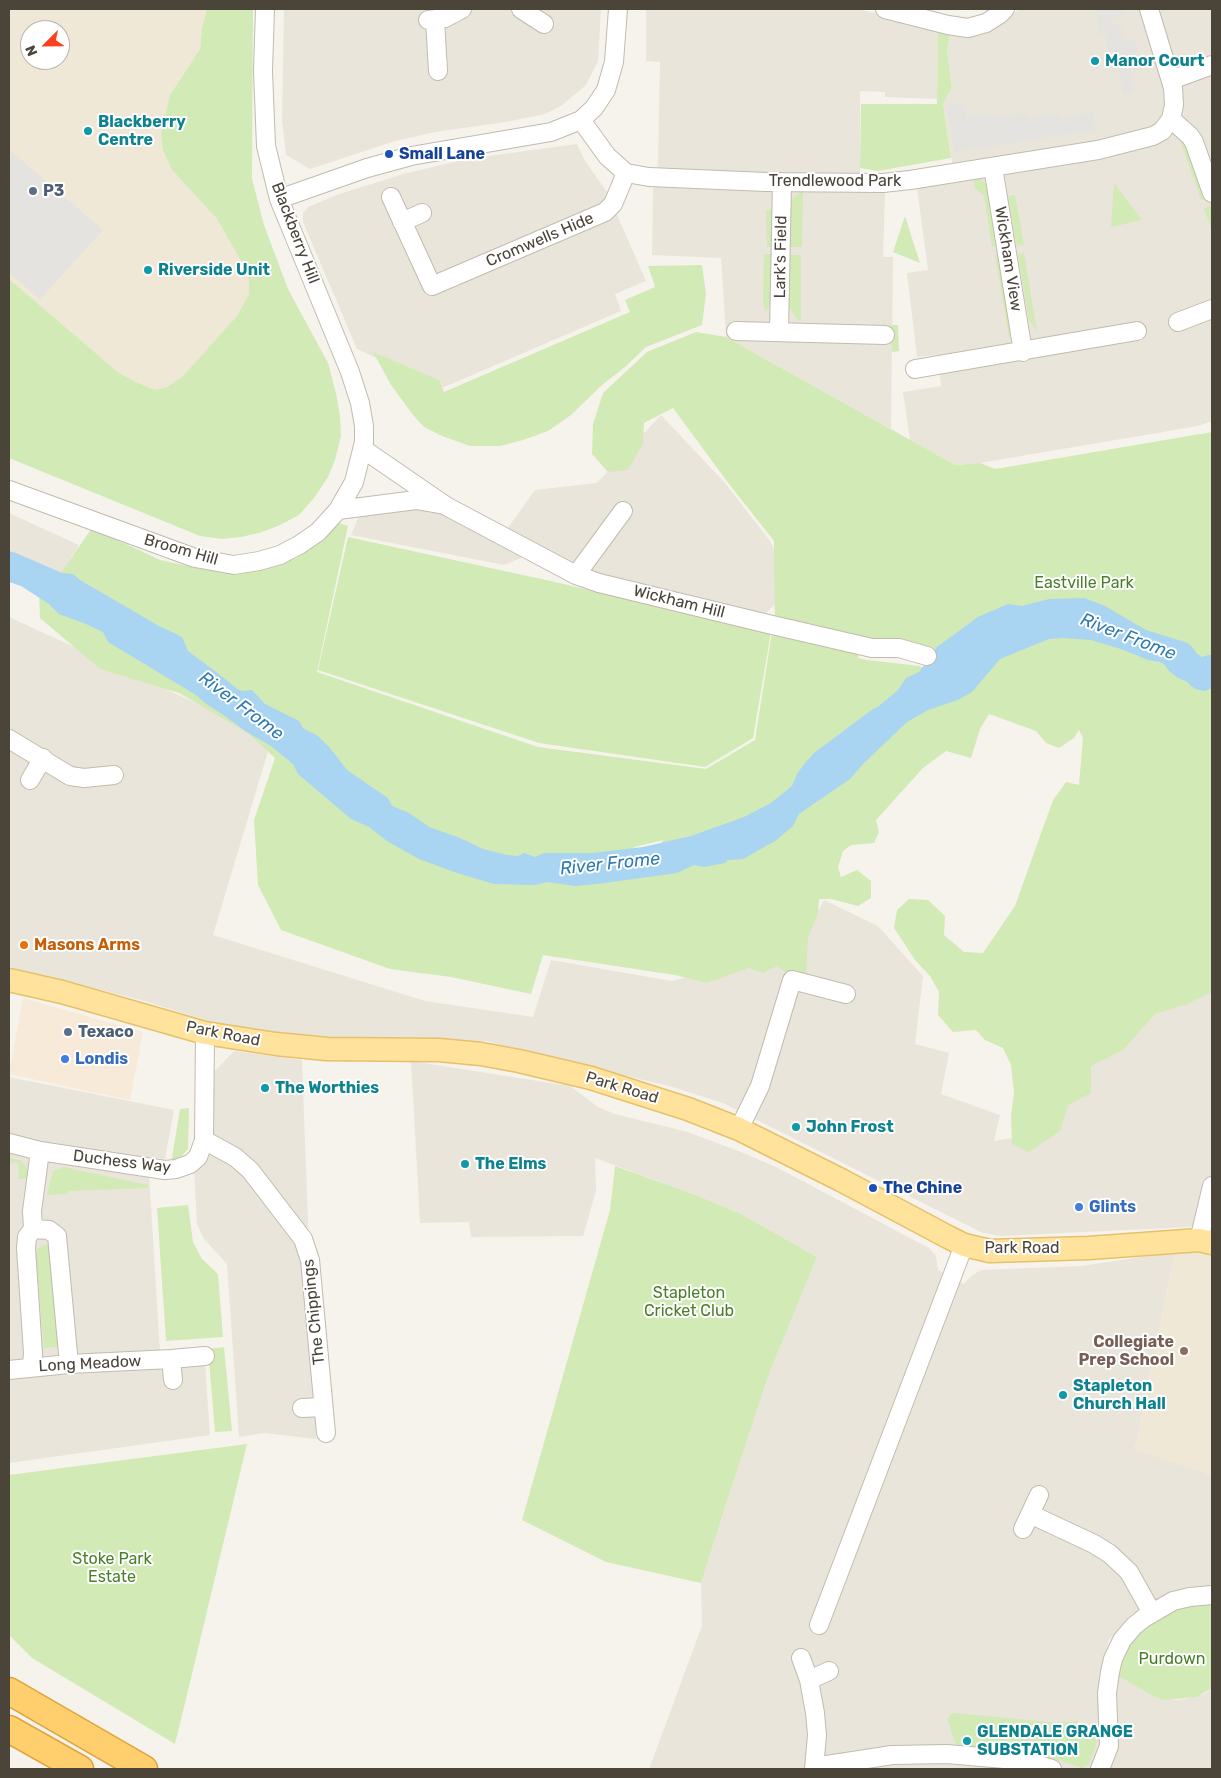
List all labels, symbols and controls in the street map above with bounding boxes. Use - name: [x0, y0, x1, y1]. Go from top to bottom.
- north arrow: [20, 20, 70, 70]
- text: N: [22, 43, 41, 59]
- place label: Manor Court: [1105, 51, 1204, 71]
- marker: Manor Court: [1089, 55, 1101, 67]
- place label: Blackberry Centre: [98, 112, 186, 150]
- marker: Blackberry Centre: [82, 125, 94, 137]
- place label: Small Lane: [399, 144, 485, 164]
- marker: Small Lane: [383, 148, 395, 160]
- street label: Trendlewood Park: [769, 171, 901, 191]
- street label: Blackberry Hill: [267, 180, 323, 286]
- place label: P3: [43, 181, 64, 201]
- marker: P3: [27, 185, 39, 197]
- street label: Wickham View: [990, 205, 1026, 313]
- street label: Cromwells Hide: [483, 209, 597, 271]
- street label: Lark's Field: [771, 215, 791, 299]
- place label: Riverside Unit: [158, 260, 270, 280]
- marker: Riverside Unit: [142, 264, 154, 276]
- street label: Broom Hill: [142, 530, 220, 570]
- park label: Eastville Park: [1034, 573, 1134, 593]
- street label: Wickham Hill: [631, 581, 727, 623]
- water label: River Frome: [1077, 609, 1179, 665]
- water label: River Frome: [194, 667, 288, 745]
- water label: River Frome: [559, 848, 661, 880]
- place label: Masons Arms: [34, 935, 140, 955]
- marker: Masons Arms: [18, 939, 30, 951]
- street label: Park Road: [184, 1017, 262, 1051]
- place label: Texaco: [78, 1022, 134, 1042]
- marker: Texaco: [62, 1026, 74, 1038]
- place label: Londis: [75, 1049, 128, 1069]
- marker: Londis: [59, 1053, 71, 1065]
- street label: Park Road: [583, 1068, 661, 1108]
- place label: The Worthies: [275, 1078, 379, 1098]
- marker: The Worthies: [259, 1082, 271, 1094]
- place label: John Frost: [806, 1117, 894, 1137]
- marker: John Frost: [790, 1121, 802, 1133]
- street label: Duchess Way: [72, 1146, 172, 1178]
- place label: The Elms: [475, 1154, 546, 1174]
- marker: The Elms: [459, 1158, 471, 1170]
- place label: The Chine: [883, 1178, 962, 1198]
- marker: The Chine: [867, 1182, 879, 1194]
- place label: Glints: [1089, 1197, 1136, 1217]
- marker: Glints: [1073, 1201, 1085, 1213]
- street label: Park Road: [984, 1238, 1060, 1258]
- street label: The Chippings: [299, 1258, 329, 1366]
- park label: Stapleton Cricket Club: [644, 1283, 734, 1321]
- place label: Collegiate Prep School: [1078, 1332, 1174, 1370]
- marker: Collegiate Prep School: [1178, 1345, 1190, 1357]
- street label: Long Meadow: [38, 1352, 142, 1376]
- place label: Stapleton Church Hall: [1073, 1376, 1166, 1414]
- marker: Stapleton Church Hall: [1057, 1389, 1069, 1401]
- park label: Stoke Park Estate: [72, 1549, 152, 1587]
- park label: Purdown: [1139, 1649, 1205, 1669]
- place label: GLENDALE GRANGE SUBSTATION: [977, 1722, 1133, 1760]
- marker: GLENDALE GRANGE SUBSTATION: [961, 1735, 973, 1747]

